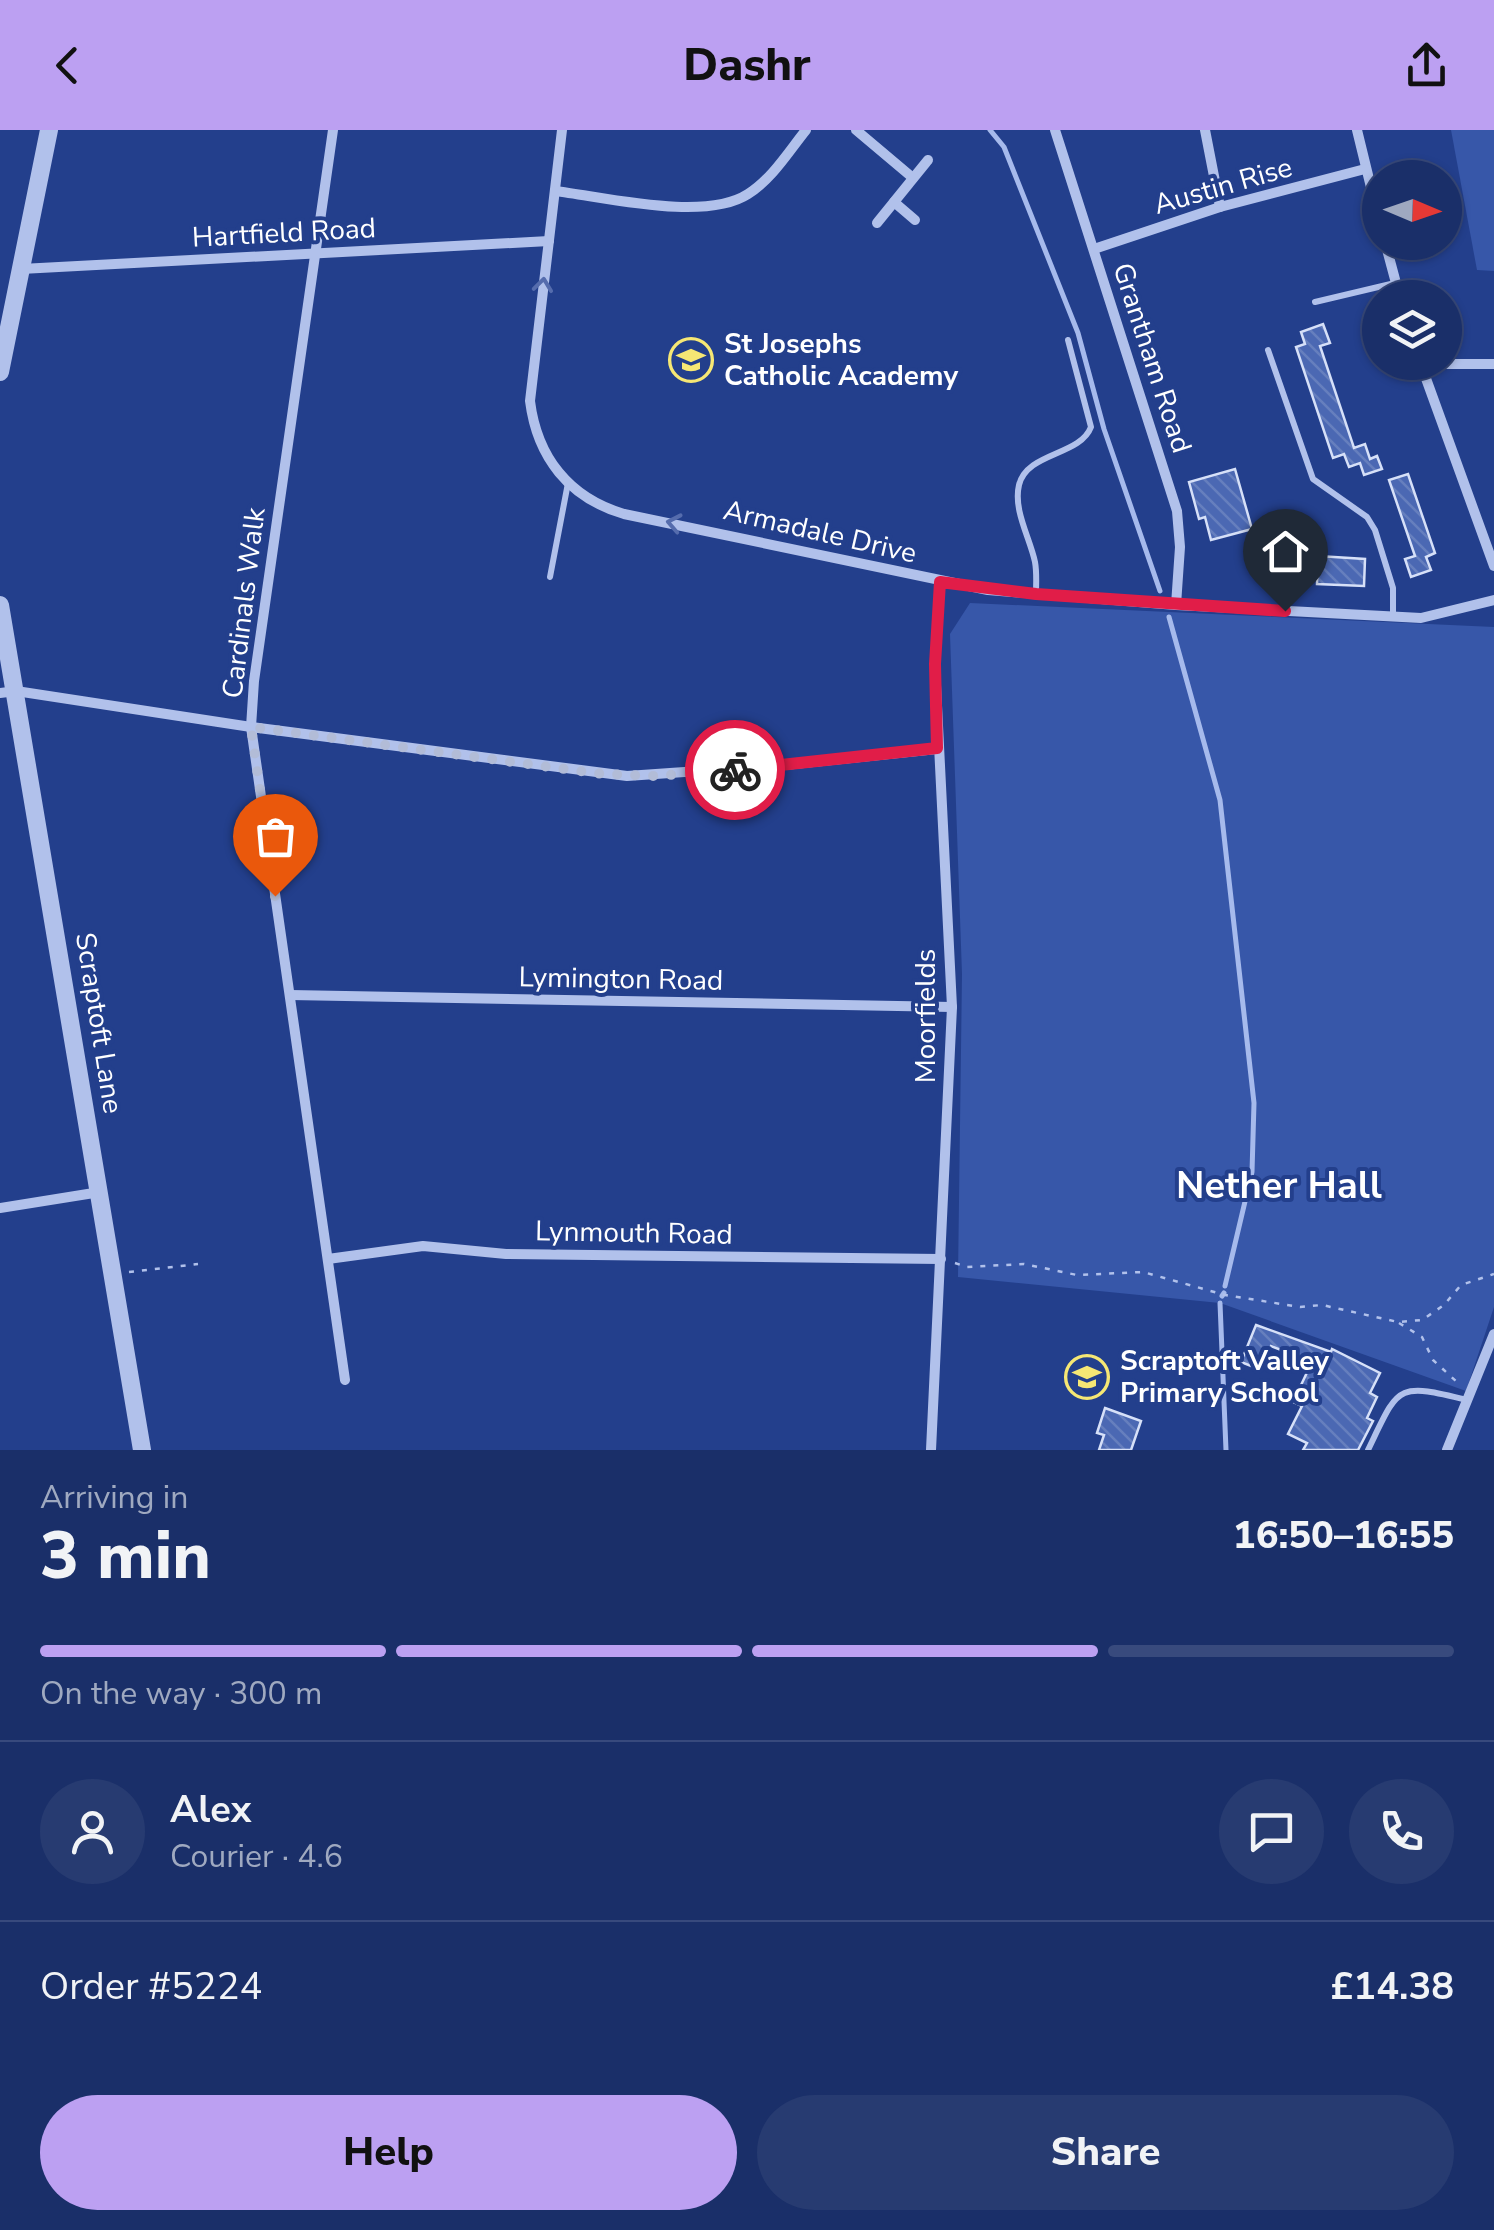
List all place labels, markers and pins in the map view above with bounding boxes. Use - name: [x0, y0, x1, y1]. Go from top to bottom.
- place label: St Josephs Catholic Academy: [724, 325, 958, 395]
- school or university icon: St Josephs Catholic Academy: [668, 337, 714, 383]
- pin: [1243, 509, 1328, 612]
- pin: [233, 794, 318, 897]
- place label: Scraptoft Valley Primary School: [1120, 1342, 1329, 1412]
- school or university icon: Scraptoft Valley Primary School: [1064, 1354, 1110, 1400]

